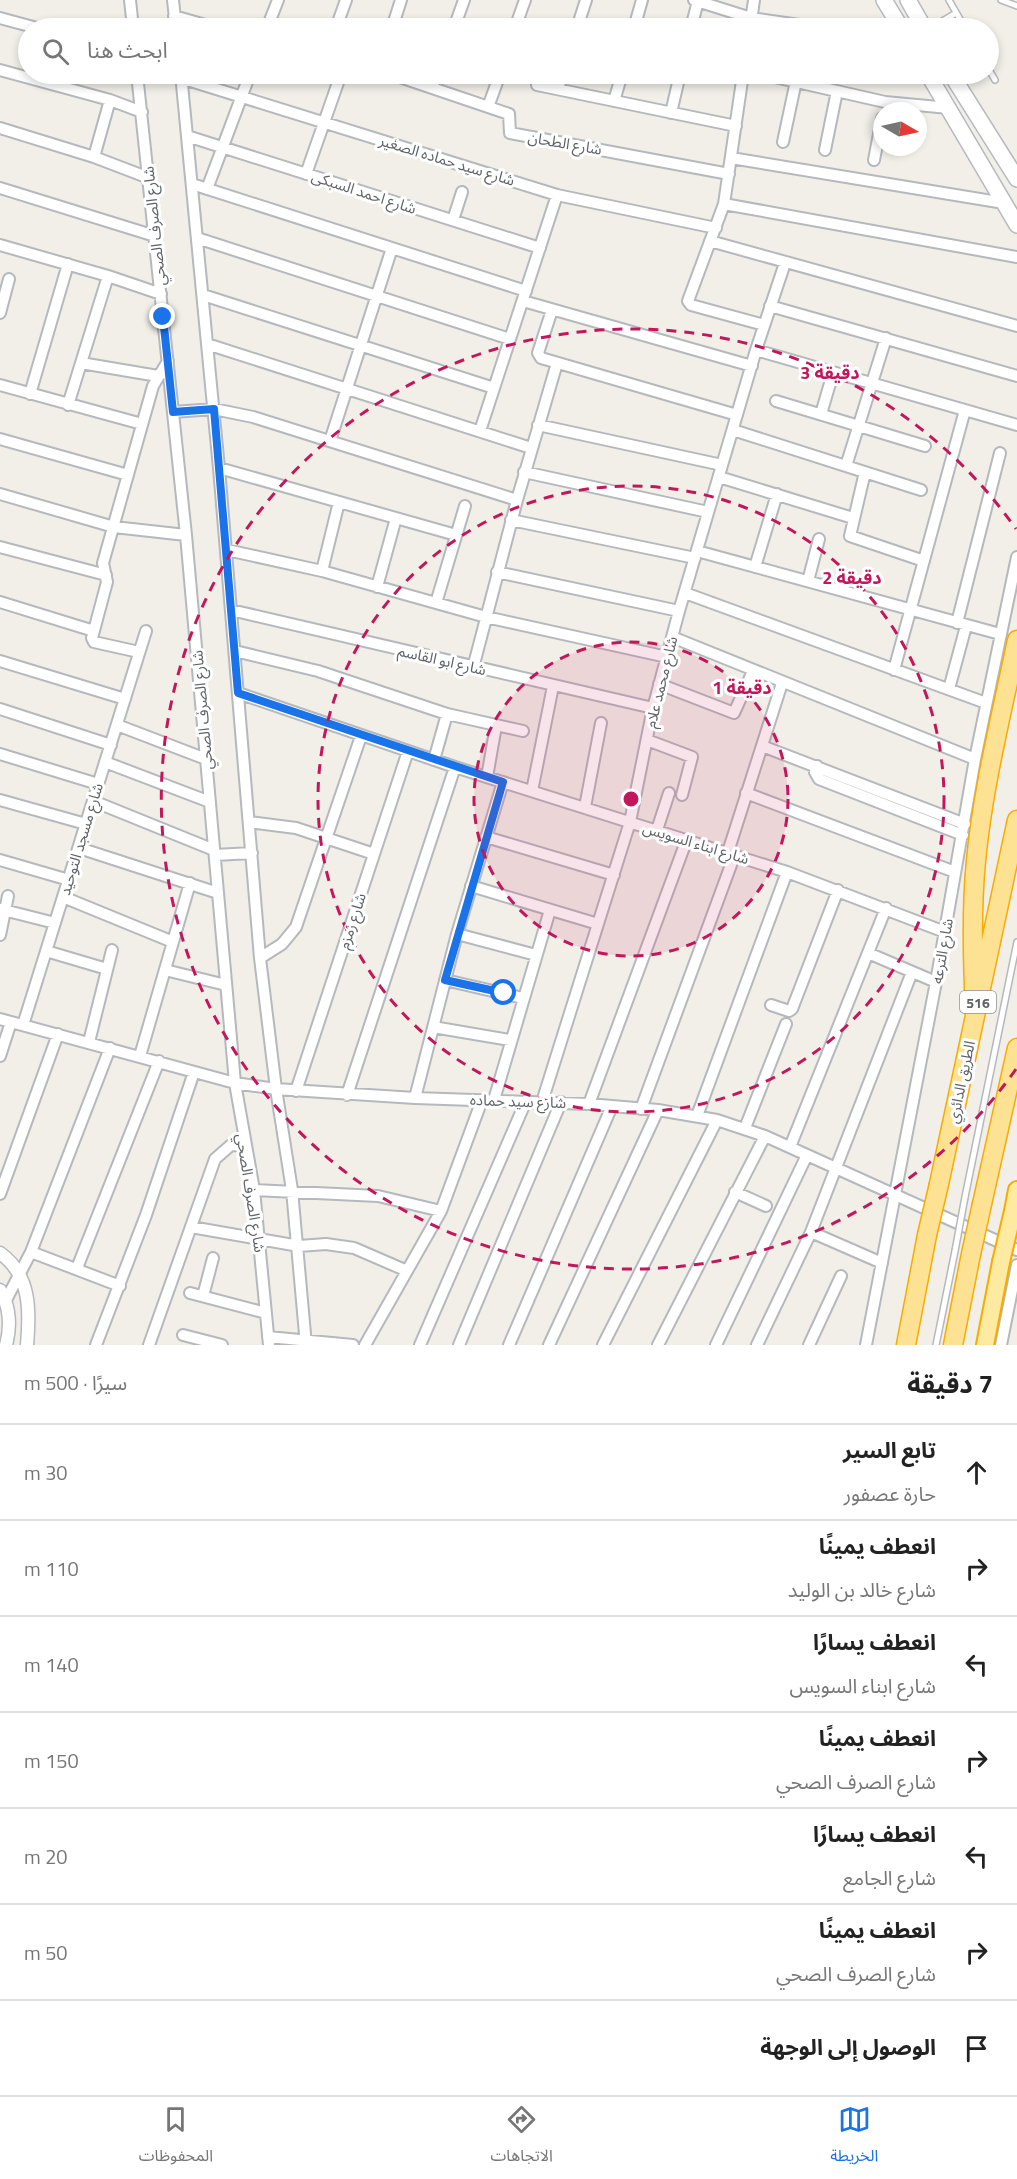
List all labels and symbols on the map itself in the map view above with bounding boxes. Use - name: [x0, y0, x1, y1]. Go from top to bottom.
- north arrow: [873, 102, 927, 156]
- street label: شارع الطحان: [526, 125, 604, 162]
- street label: شارع سيد حماده الصغير: [375, 128, 518, 193]
- street label: شارع احمد السبكى: [308, 164, 420, 221]
- street label: شارع الصرف الصحي: [136, 165, 173, 287]
- route end: [149, 303, 175, 329]
- text: 3 دقيقة: [800, 359, 860, 386]
- text: 2 دقيقة: [822, 564, 882, 591]
- street label: شارع محمد علام: [639, 634, 685, 730]
- street label: شارع ابو القاسم: [395, 639, 489, 682]
- street label: شارع الصرف الصحي: [185, 649, 220, 771]
- text: 1 دقيقة: [712, 674, 772, 701]
- street label: شارع مسجد التوحيد: [53, 780, 110, 898]
- centre of rings: [621, 789, 641, 809]
- street label: شارع ابناء السويس: [640, 816, 752, 871]
- street label: شارع زمزم: [332, 890, 373, 952]
- street label: شارع الترعه: [925, 916, 960, 986]
- route start: [490, 979, 516, 1005]
- road number: 516: [960, 991, 996, 1013]
- street label: الطريق الدائري: [941, 1039, 981, 1126]
- street label: شارع سيد حماده: [469, 1088, 567, 1115]
- street label: شارع الصرف الصحي: [229, 1132, 272, 1254]

